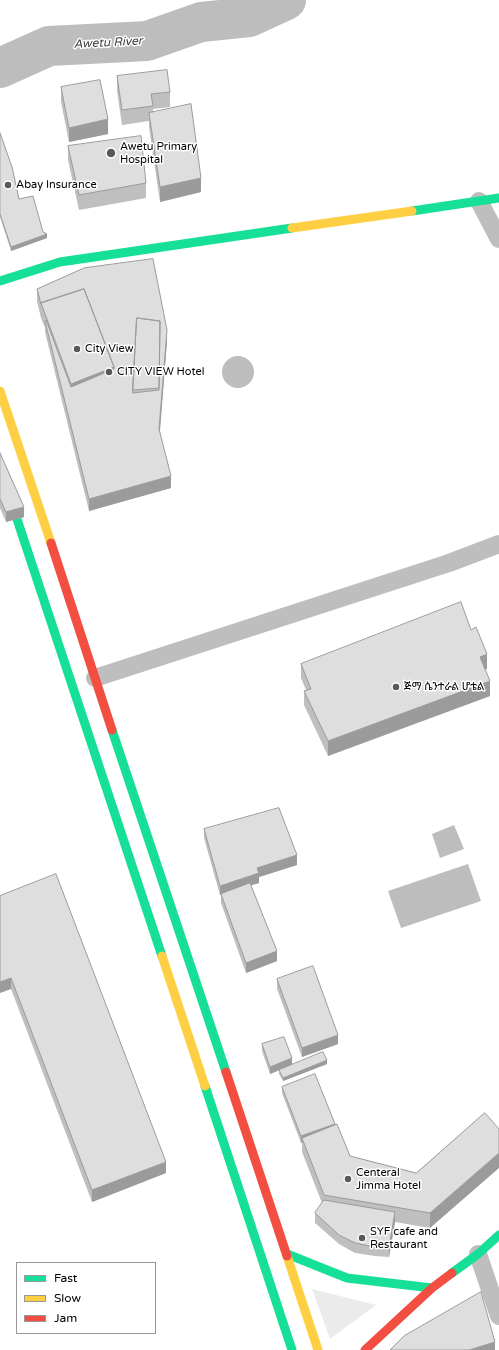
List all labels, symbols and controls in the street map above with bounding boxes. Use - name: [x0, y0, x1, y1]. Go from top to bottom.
- water label: Awetu River: [73, 34, 143, 52]
- place label: Awetu Primary Hospital: [120, 140, 197, 166]
- marker: Awetu Primary Hospital: [105, 147, 117, 159]
- place label: Abay Insurance: [16, 178, 97, 192]
- marker: Abay Insurance: [3, 180, 13, 190]
- place label: City View: [85, 342, 133, 356]
- marker: City View: [72, 344, 82, 354]
- place label: CITY VIEW Hotel: [117, 365, 204, 379]
- marker: CITY VIEW Hotel: [104, 367, 114, 377]
- place label: ጅማ ሴንተራል ሆቴል: [404, 680, 484, 694]
- marker: ጅማ ሴንተራል ሆቴል: [391, 682, 401, 692]
- place label: Centeral Jimma Hotel: [356, 1166, 421, 1192]
- marker: Centeral Jimma Hotel: [343, 1174, 353, 1184]
- place label: SYF cafe and Restaurant: [370, 1225, 438, 1251]
- marker: SYF cafe and Restaurant: [357, 1233, 367, 1243]
- legend: [16, 1262, 156, 1334]
- text: Fast: [54, 1271, 77, 1285]
- text: Slow: [54, 1291, 81, 1305]
- text: Jam: [54, 1311, 77, 1325]

